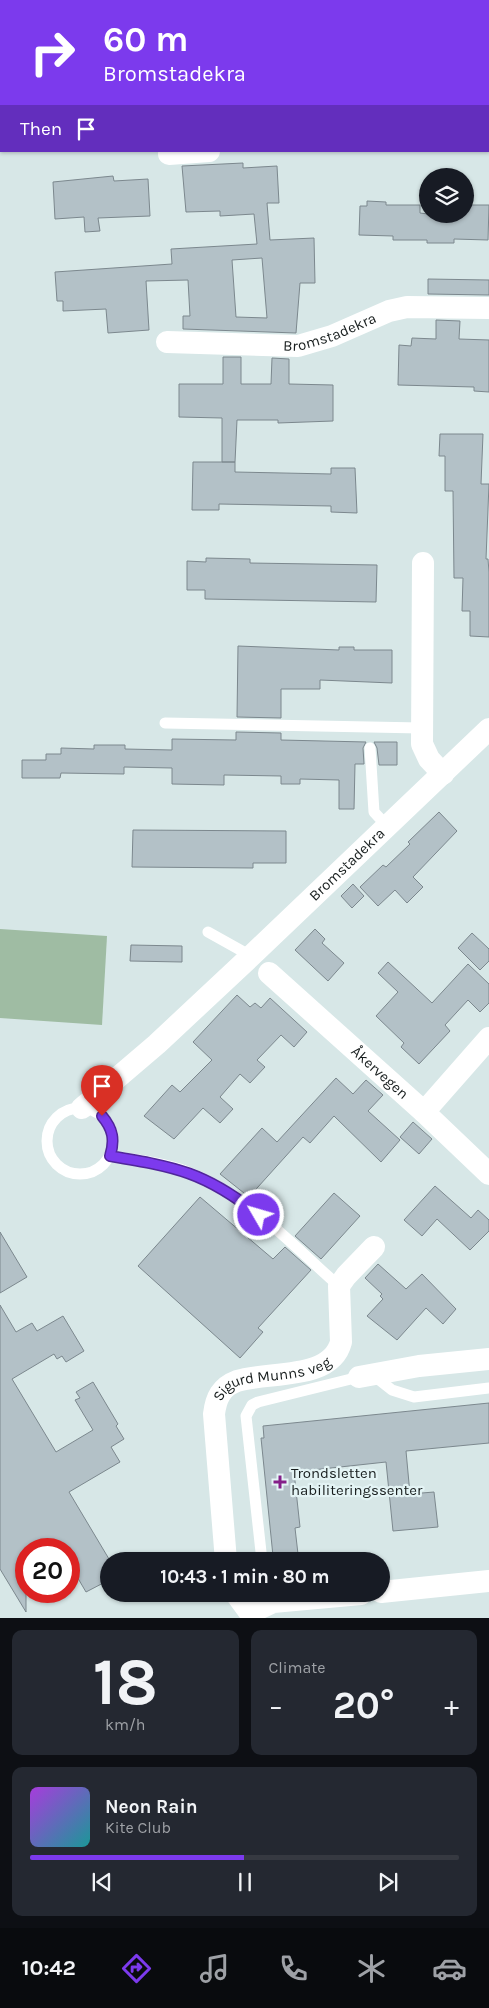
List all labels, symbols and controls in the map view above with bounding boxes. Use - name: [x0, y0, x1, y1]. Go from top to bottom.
- text: 60 m: [103, 19, 188, 60]
- icon: right: [20, 20, 85, 85]
- text: Bromstadekra: [103, 61, 246, 87]
- icon: arrive: [72, 115, 100, 143]
- text: Then: [20, 118, 62, 140]
- map controls: [419, 168, 474, 223]
- button: layers: [419, 168, 474, 223]
- street label: Bromstadekra: [283, 309, 379, 355]
- street label: Bromstadekra: [305, 824, 388, 905]
- street label: Åkervegen: [348, 1042, 412, 1103]
- pin: [81, 1065, 123, 1116]
- icon: arrive: [88, 1072, 116, 1100]
- position arrow: [232, 1188, 284, 1240]
- street label: Sigurd Munns veg: [209, 1352, 335, 1404]
- place label: Trondsletten habiliteringssenter: [291, 1464, 423, 1499]
- marker: Trondsletten habiliteringssenter: [273, 1475, 287, 1489]
- speed limit sign: 20: [15, 1538, 80, 1603]
- text: 10:43 · 1 min · 80 m: [160, 1566, 330, 1588]
- text: 18: [93, 1644, 158, 1720]
- text: Climate: [269, 1658, 326, 1677]
- text: 20°: [333, 1683, 395, 1728]
- text: −: [269, 1689, 283, 1722]
- text: +: [444, 1689, 459, 1722]
- text: km/h: [105, 1715, 146, 1734]
- text: Neon Rain: [105, 1796, 198, 1818]
- text: Kite Club: [105, 1818, 171, 1837]
- icon: previous: [88, 1868, 116, 1896]
- icon: pause: [231, 1868, 259, 1896]
- icon: next: [374, 1868, 402, 1896]
- icon: directions: [119, 1951, 154, 1986]
- icon: music: [197, 1951, 232, 1986]
- icon: phone: [276, 1951, 311, 1986]
- icon: climate: [354, 1951, 389, 1986]
- icon: car: [432, 1951, 467, 1986]
- text: 10:42: [22, 1955, 76, 1981]

